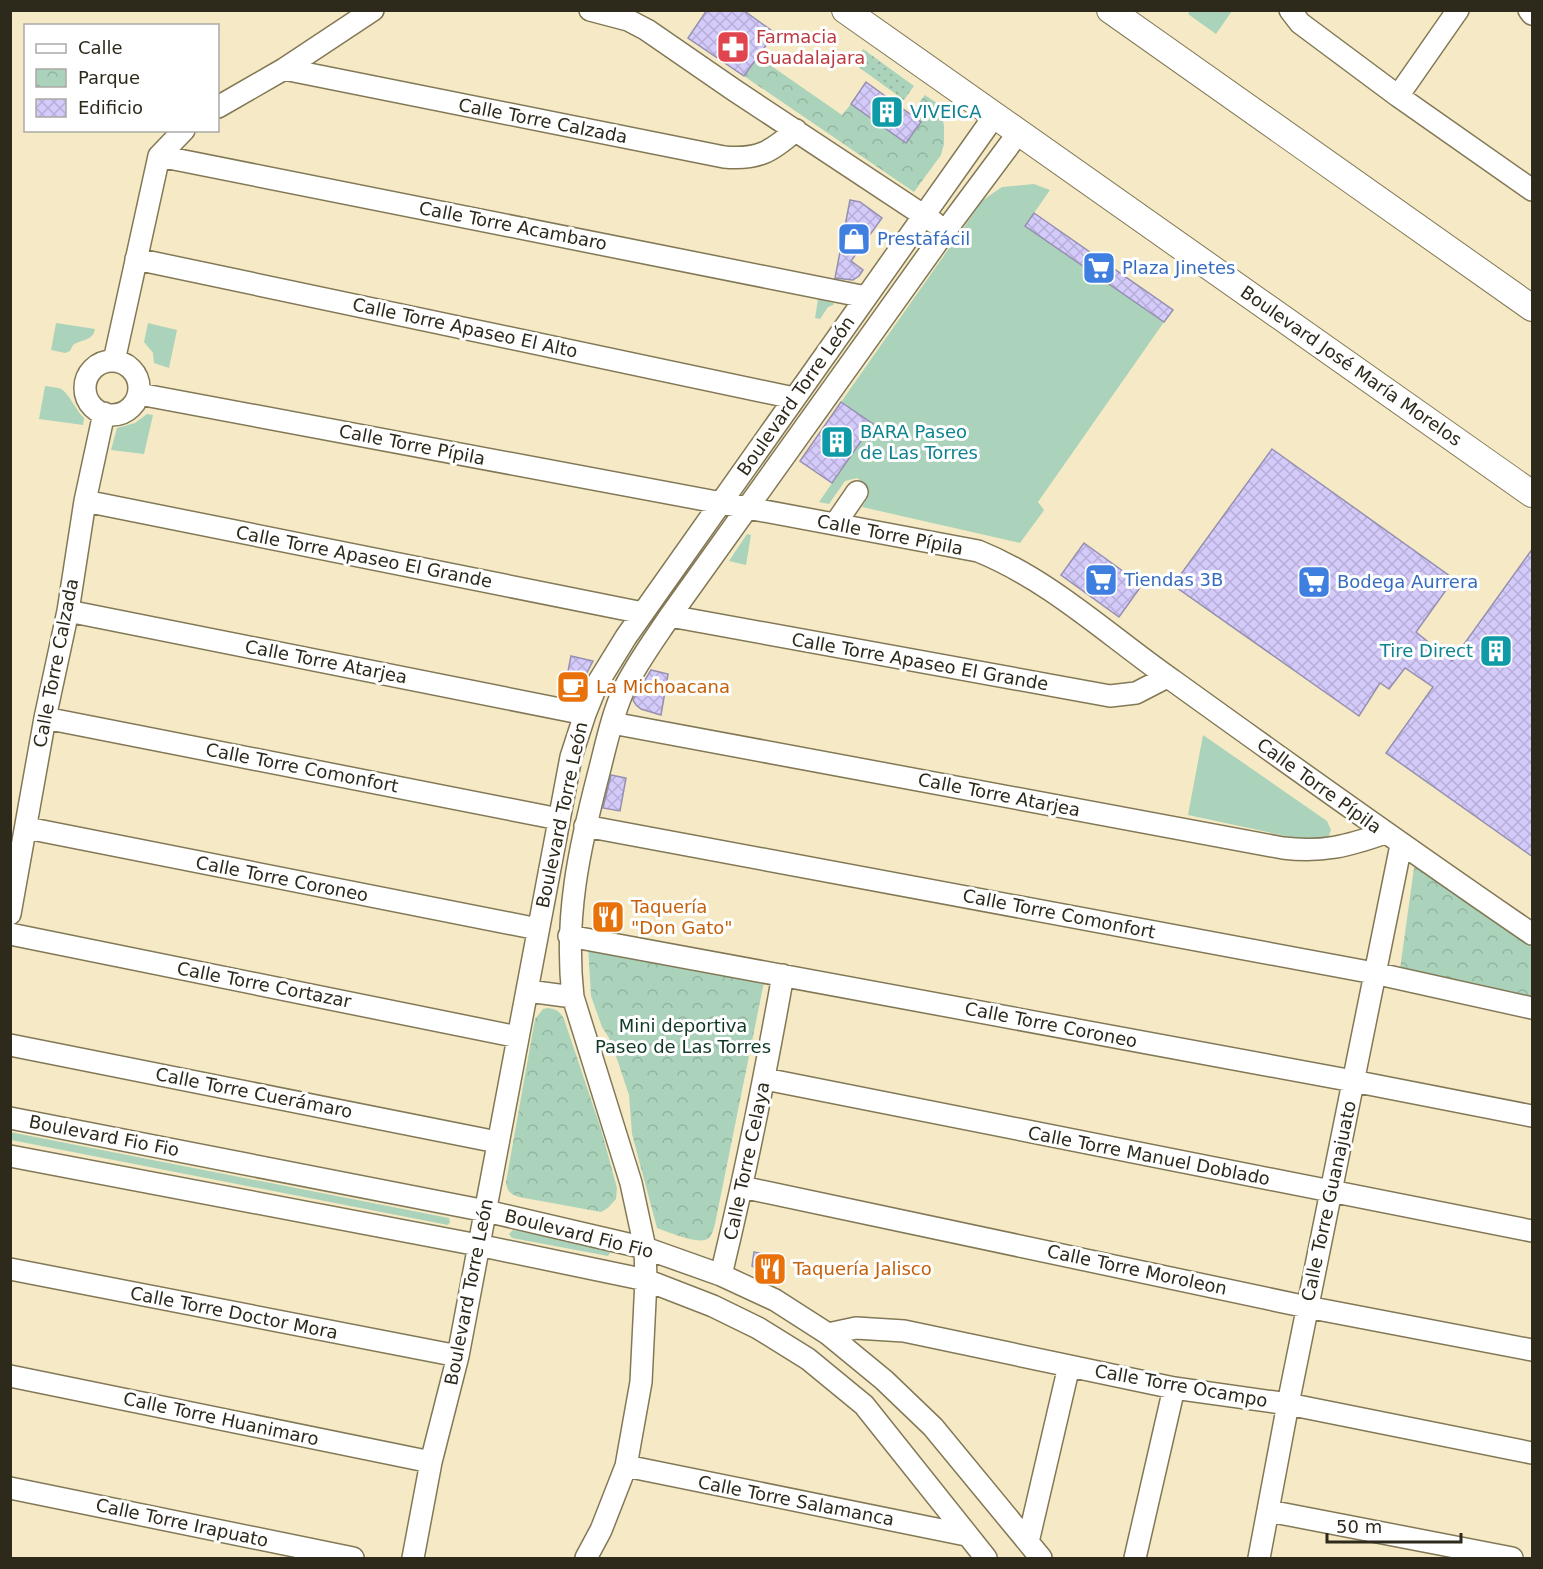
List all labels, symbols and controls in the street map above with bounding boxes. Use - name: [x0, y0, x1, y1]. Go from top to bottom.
- legend: [24, 24, 219, 132]
- place label: Farmacia Guadalajara: [756, 26, 865, 68]
- pharmacy icon: Farmacia Guadalajara: [715, 29, 751, 65]
- text: Calle: [78, 37, 123, 58]
- text: Parque: [78, 67, 140, 88]
- street label: Calle Torre Calzada: [457, 94, 629, 147]
- building icon: VIVEICA: [869, 94, 905, 130]
- text: Edificio: [78, 97, 143, 118]
- place label: VIVEICA: [910, 101, 982, 122]
- street label: Calle Torre Acambaro: [417, 197, 609, 254]
- shop icon: Prestafácil: [836, 221, 872, 257]
- place label: Prestafácil: [877, 228, 970, 249]
- supermarket icon: Plaza Jinetes: [1081, 250, 1117, 286]
- place label: Plaza Jinetes: [1122, 257, 1235, 278]
- street label: Boulevard José María Morelos: [1237, 281, 1466, 450]
- street label: Calle Torre Apaseo El Alto: [351, 293, 580, 362]
- street label: Boulevard Torre León: [733, 312, 859, 479]
- street label: Calle Torre Pípila: [337, 420, 487, 469]
- place label: BARA Paseo de Las Torres: [860, 421, 978, 463]
- building icon: BARA Paseo de Las Torres: [819, 424, 855, 460]
- street label: Calle Torre Pípila: [815, 510, 965, 559]
- street label: Calle Torre Apaseo El Grande: [234, 521, 494, 592]
- supermarket icon: Tiendas 3B: [1083, 562, 1119, 598]
- supermarket icon: Bodega Aurrera: [1296, 564, 1332, 600]
- place label: Tiendas 3B: [1123, 569, 1223, 590]
- place label: Bodega Aurrera: [1337, 571, 1478, 592]
- street label: Calle Torre Calzada: [29, 577, 82, 749]
- street label: Calle Torre Apaseo El Grande: [790, 629, 1050, 694]
- building icon: Tire Direct: [1478, 633, 1514, 669]
- street label: Calle Torre Atarjea: [243, 635, 409, 688]
- place label: Tire Direct: [1379, 640, 1473, 661]
- cafe icon: La Michoacana: [555, 669, 591, 705]
- place label: La Michoacana: [596, 676, 730, 697]
- street label: Boulevard Torre León: [532, 720, 592, 910]
- street label: Calle Torre Pípila: [1253, 733, 1386, 838]
- street label: Calle Torre Comonfort: [204, 739, 400, 796]
- street label: Calle Torre Atarjea: [916, 768, 1082, 821]
- street label: Calle Torre Coroneo: [194, 851, 370, 906]
- street label: Calle Torre Comonfort: [961, 885, 1157, 942]
- place label: Taquería "Don Gato": [630, 896, 733, 938]
- restaurant icon: Taquería "Don Gato": [590, 899, 626, 935]
- street label: Calle Torre Cortazar: [175, 957, 354, 1012]
- street label: Calle Torre Coroneo: [963, 997, 1139, 1052]
- park label: Mini deportiva Paseo de Las Torres: [595, 1015, 771, 1057]
- street label: Calle Torre Cuerámaro: [154, 1063, 354, 1122]
- street label: Calle Torre Celaya: [719, 1080, 774, 1242]
- street label: Calle Torre Guanajuato: [1297, 1099, 1360, 1303]
- street label: Boulevard Fio Fio: [27, 1111, 181, 1160]
- street label: Calle Torre Manuel Doblado: [1026, 1122, 1272, 1189]
- street label: Boulevard Torre León: [440, 1197, 497, 1387]
- street label: Boulevard Fio Fio: [503, 1205, 656, 1262]
- street label: Calle Torre Moroleon: [1045, 1240, 1229, 1299]
- restaurant icon: Taquería Jalisco: [752, 1251, 788, 1287]
- place label: Taquería Jalisco: [792, 1258, 932, 1279]
- street label: Calle Torre Doctor Mora: [128, 1282, 340, 1343]
- street label: Calle Torre Ocampo: [1093, 1360, 1269, 1411]
- street label: Calle Torre Huanimaro: [121, 1388, 321, 1449]
- street label: Calle Torre Salamanca: [696, 1471, 896, 1530]
- street label: Calle Torre Irapuato: [94, 1494, 270, 1551]
- scale bar: [1327, 1506, 1460, 1544]
- text: 50 m: [1336, 1516, 1382, 1537]

